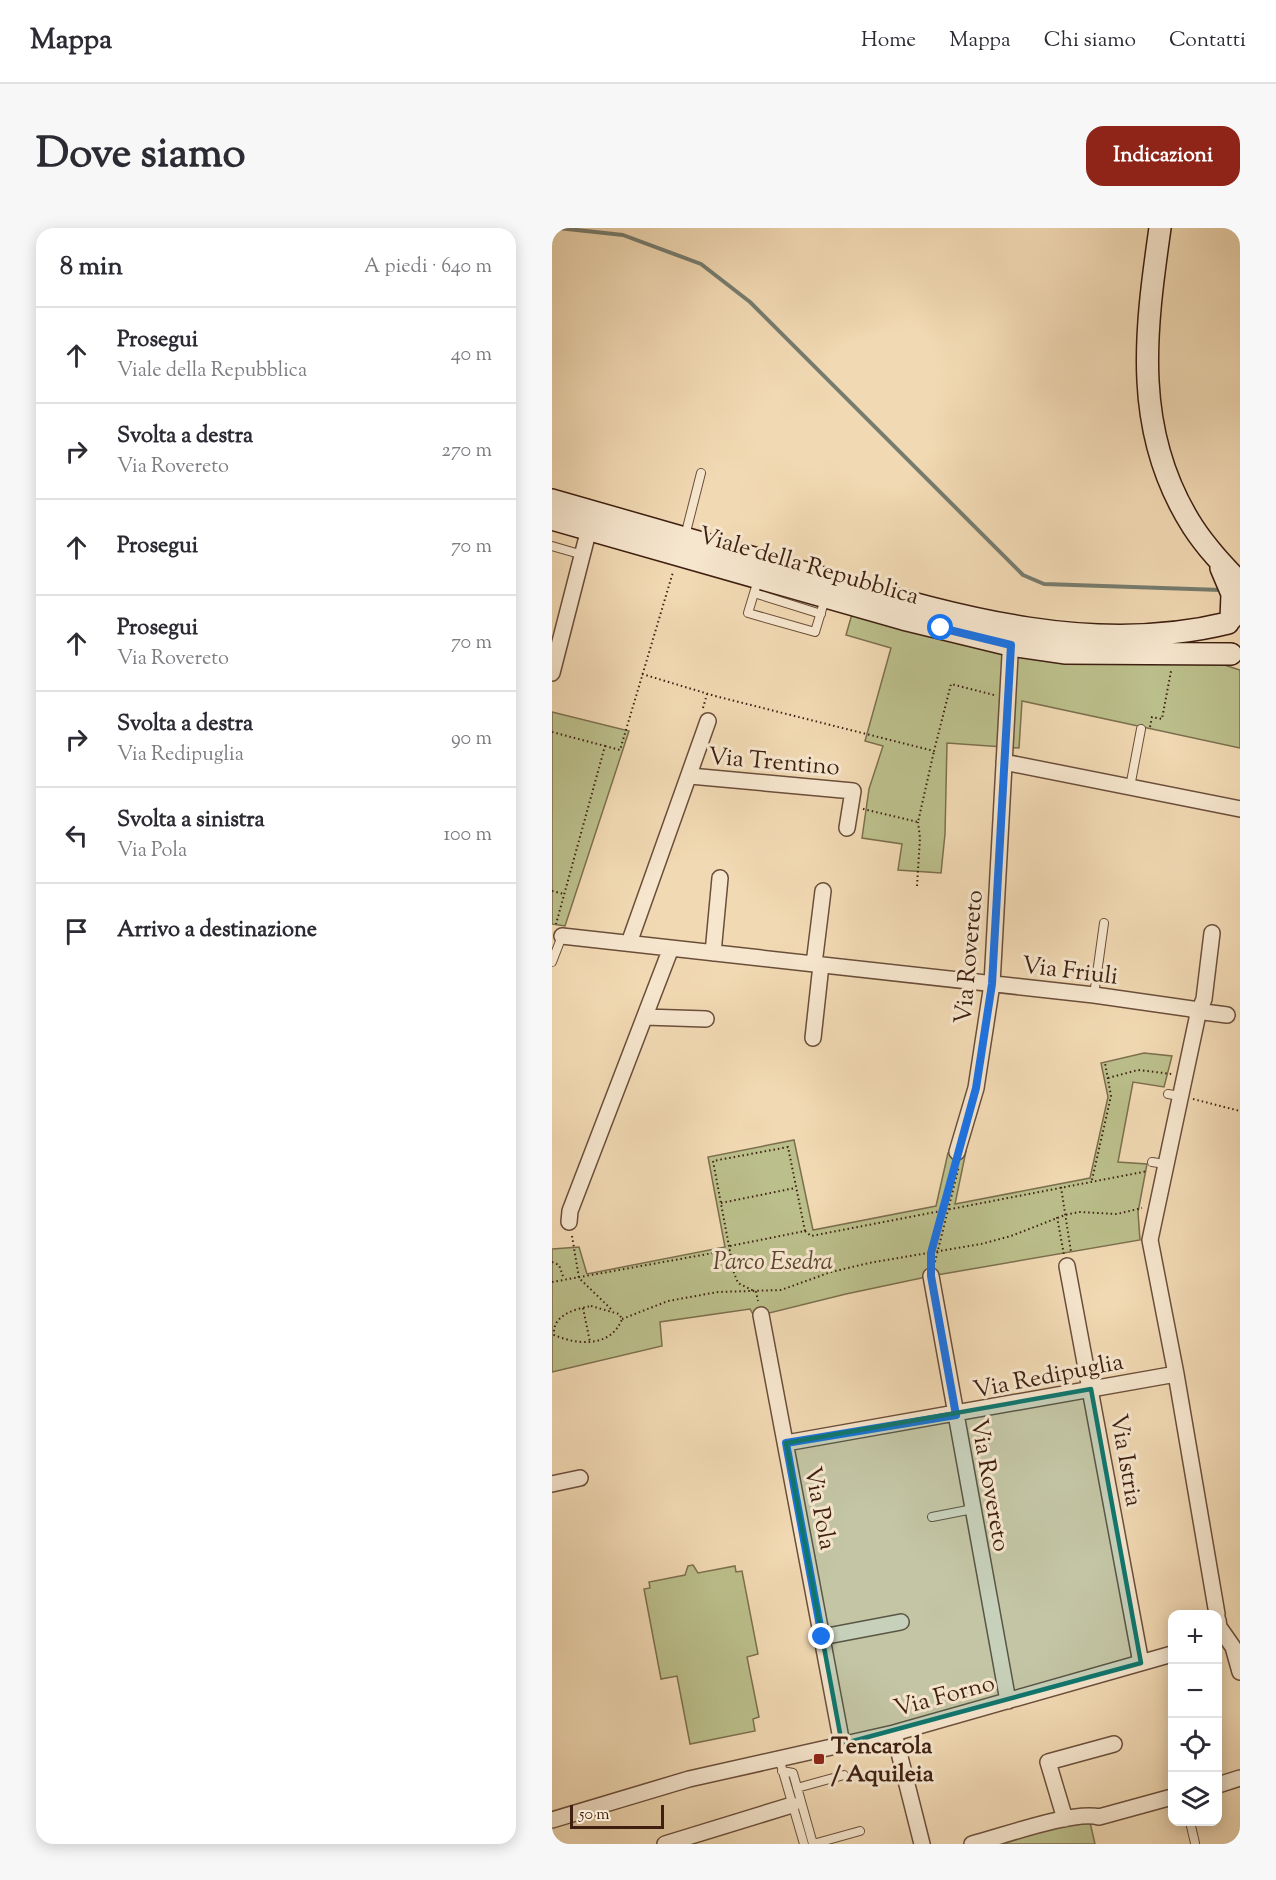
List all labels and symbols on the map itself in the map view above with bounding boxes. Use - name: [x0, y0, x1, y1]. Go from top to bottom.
- street label: Viale della Repubblica: [694, 519, 923, 615]
- route start: [927, 614, 953, 640]
- street label: Via Trentino: [707, 740, 841, 786]
- street label: Via Rovereto: [947, 889, 993, 1026]
- street label: Via Friuli: [1020, 949, 1120, 995]
- park label: Parco Esedra: [713, 1246, 833, 1280]
- street label: Via Redipuglia: [970, 1346, 1126, 1408]
- street label: Via Istria: [1100, 1411, 1150, 1509]
- street label: Via Rovereto: [961, 1416, 1017, 1554]
- street label: Via Pola: [794, 1464, 844, 1553]
- route end: [808, 1623, 834, 1649]
- street label: Via Forno: [890, 1667, 999, 1727]
- place label: Tencarola / Aquileia: [831, 1730, 935, 1792]
- marker: Tencarola / Aquileia: [812, 1752, 826, 1766]
- scale bar: [570, 1802, 664, 1830]

